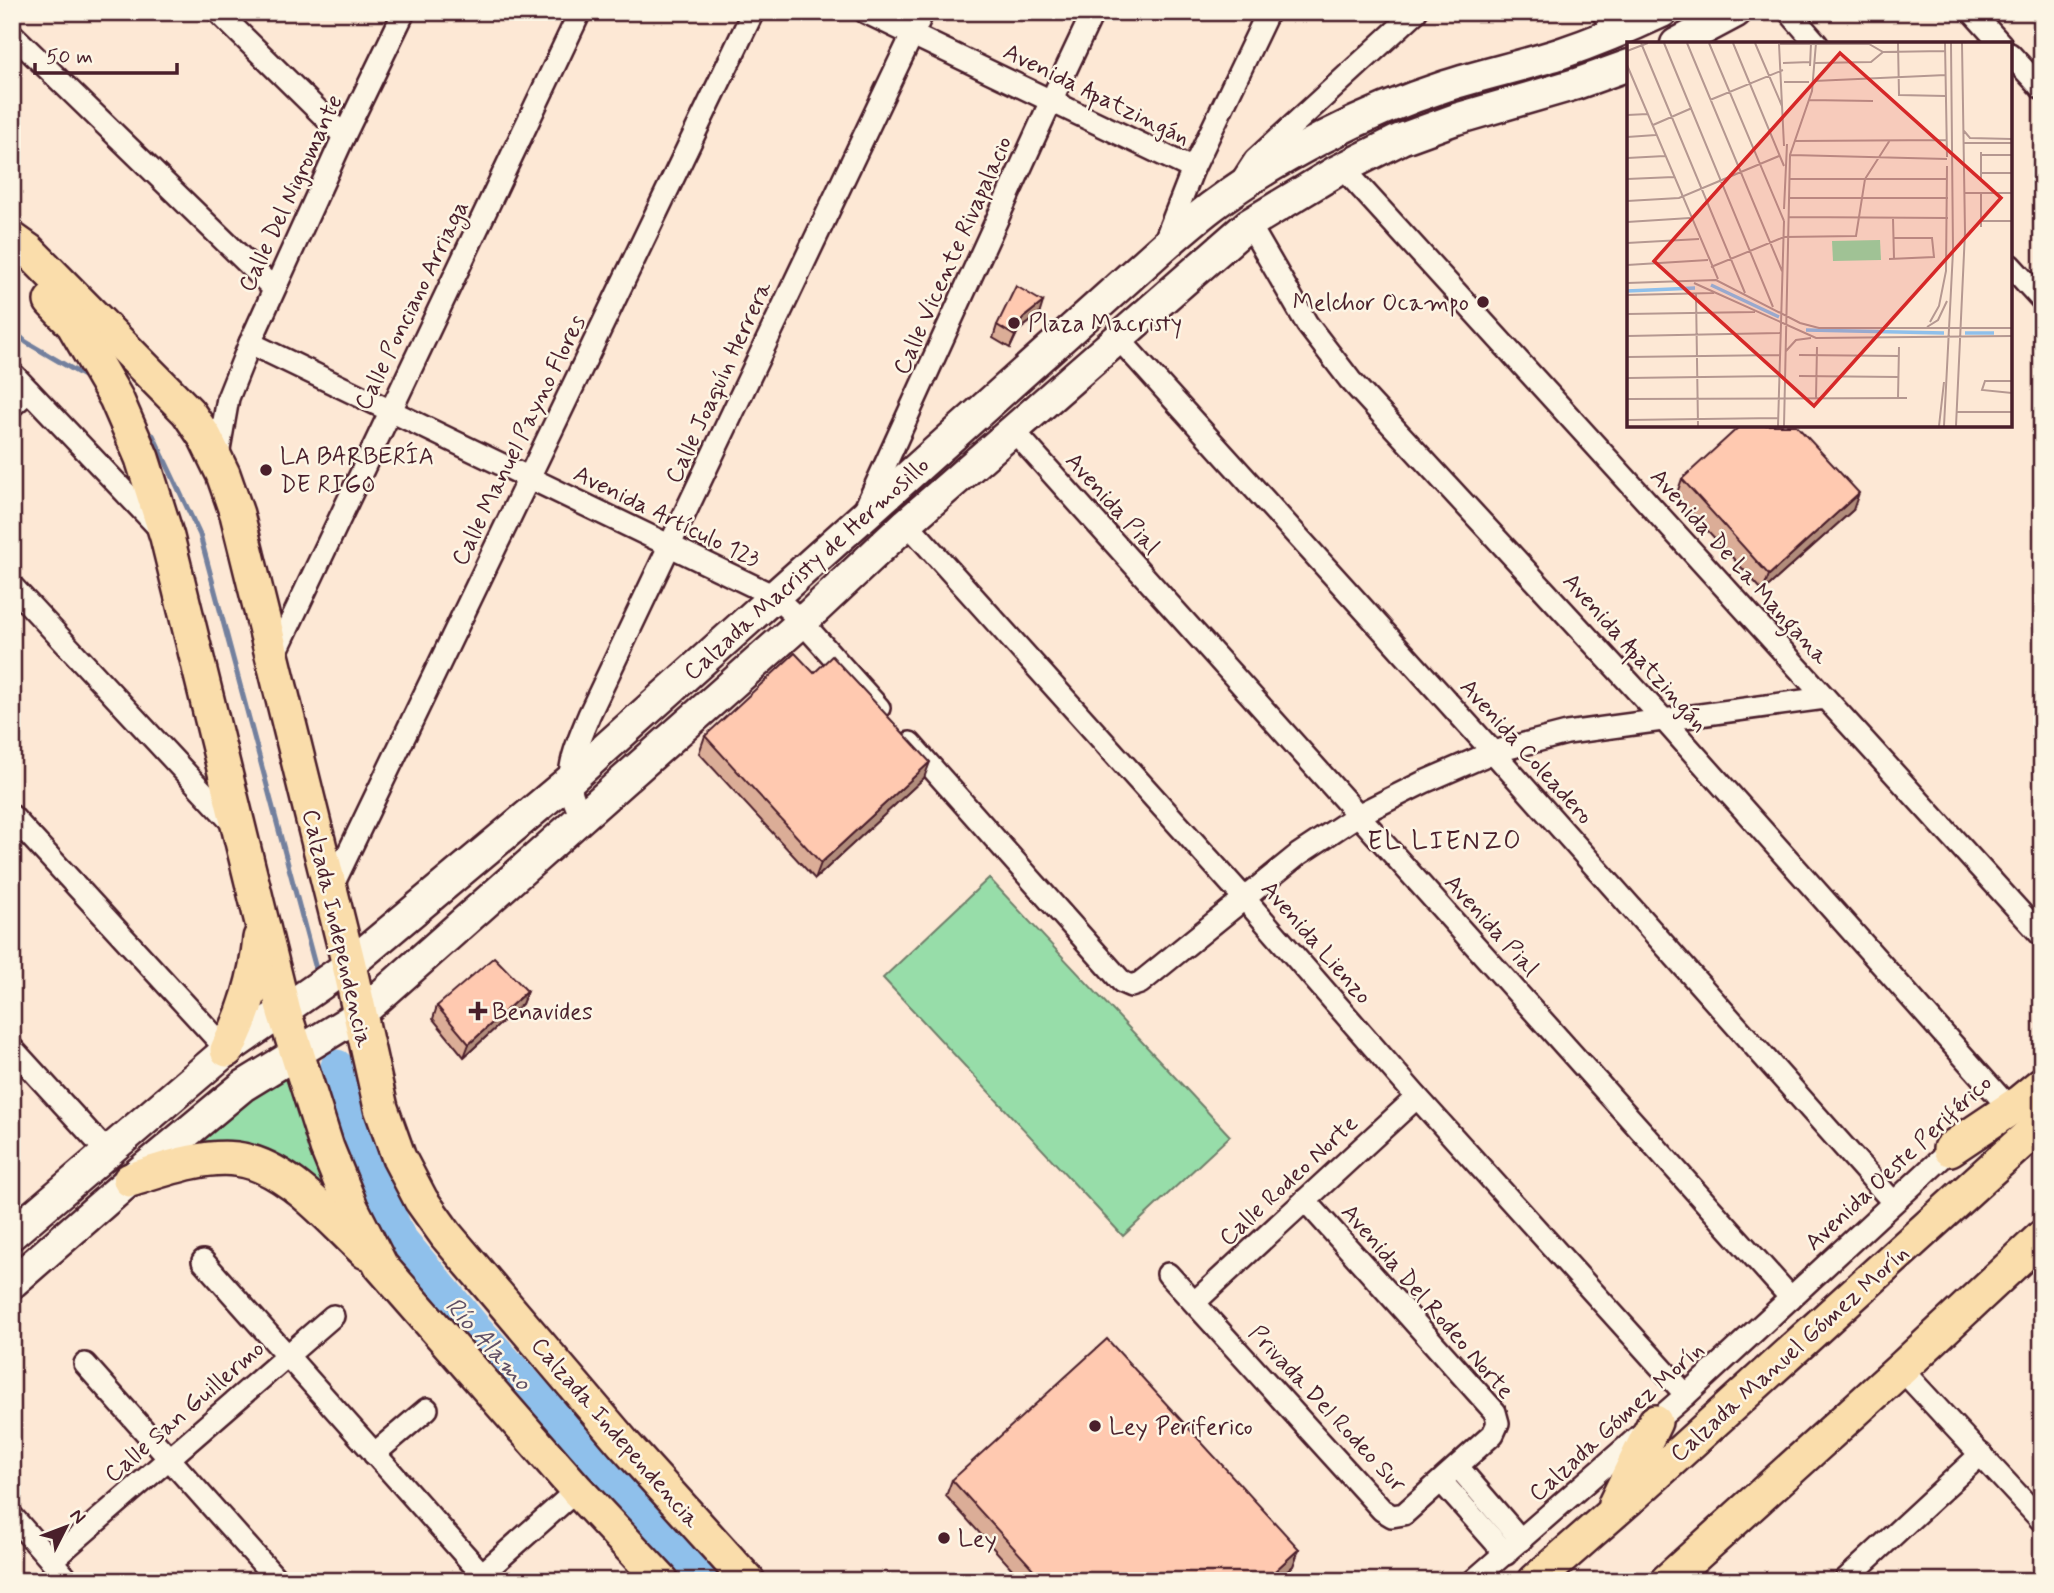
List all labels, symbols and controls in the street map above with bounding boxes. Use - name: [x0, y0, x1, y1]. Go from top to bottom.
- scale bar: [35, 32, 177, 76]
- street label: Avenida Apatzingán: [997, 37, 1195, 157]
- inset map: [1627, 42, 2012, 427]
- text: 50 m: [46, 43, 93, 71]
- street label: Calle Del Nigromante: [232, 90, 351, 297]
- street label: Calle Vicente Rivapalacio: [887, 131, 1020, 380]
- street label: Calle Ponciano Arriaga: [348, 196, 478, 417]
- street label: Calle Joaquín Herrera: [659, 276, 780, 489]
- place label: Melchor Ocampo: [1293, 288, 1469, 319]
- marker: Melchor Ocampo: [1475, 294, 1491, 310]
- place label: Plaza Macristy: [1028, 309, 1182, 340]
- street label: Calle Manuel Payno Flores: [445, 310, 594, 571]
- marker: Plaza Macristy: [1006, 315, 1022, 331]
- place label: LA BARBERÍA DE RIGO: [280, 441, 434, 501]
- street label: Avenida Pial: [1058, 446, 1166, 562]
- street label: Calzada Macristy de Hermosillo: [678, 450, 936, 688]
- street label: Avenida Artículo 123: [568, 459, 765, 576]
- marker: LA BARBERÍA DE RIGO: [258, 462, 274, 478]
- street label: Avenida De La Mangana: [1640, 462, 1836, 674]
- street label: Avenida Apatzingán: [1553, 567, 1715, 741]
- street label: Avenida Coleadero: [1452, 673, 1600, 831]
- street label: Calzada Independencia: [294, 806, 379, 1051]
- district label: EL LIENZO: [1367, 825, 1523, 859]
- street label: Avenida Pial: [1437, 868, 1545, 984]
- street label: Avenida Lienzo: [1253, 874, 1378, 1012]
- place label: Benavides: [492, 997, 593, 1028]
- marker: Benavides: [470, 1003, 486, 1019]
- street label: Avenida Oeste Periférico: [1799, 1068, 1999, 1258]
- street label: Calle Rodeo Norte: [1213, 1109, 1365, 1253]
- street label: Avenida Del Rodeo Norte: [1333, 1198, 1520, 1406]
- street label: Calzada Manuel Gómez Morín: [1664, 1238, 1916, 1470]
- water label: Río Alamo: [436, 1290, 539, 1399]
- street label: Privada Del Rodeo Sur: [1241, 1319, 1413, 1499]
- street label: Calzada Independencia: [523, 1331, 707, 1535]
- street label: Calle San Guillermo: [98, 1334, 272, 1490]
- street label: Calzada Gómez Morín: [1523, 1335, 1711, 1509]
- place label: Ley Periferico: [1109, 1412, 1253, 1443]
- marker: Ley Periferico: [1087, 1418, 1103, 1434]
- north arrow: [32, 1492, 102, 1562]
- text: N: [64, 1504, 91, 1530]
- place label: Ley: [958, 1524, 997, 1555]
- marker: Ley: [936, 1530, 952, 1546]

